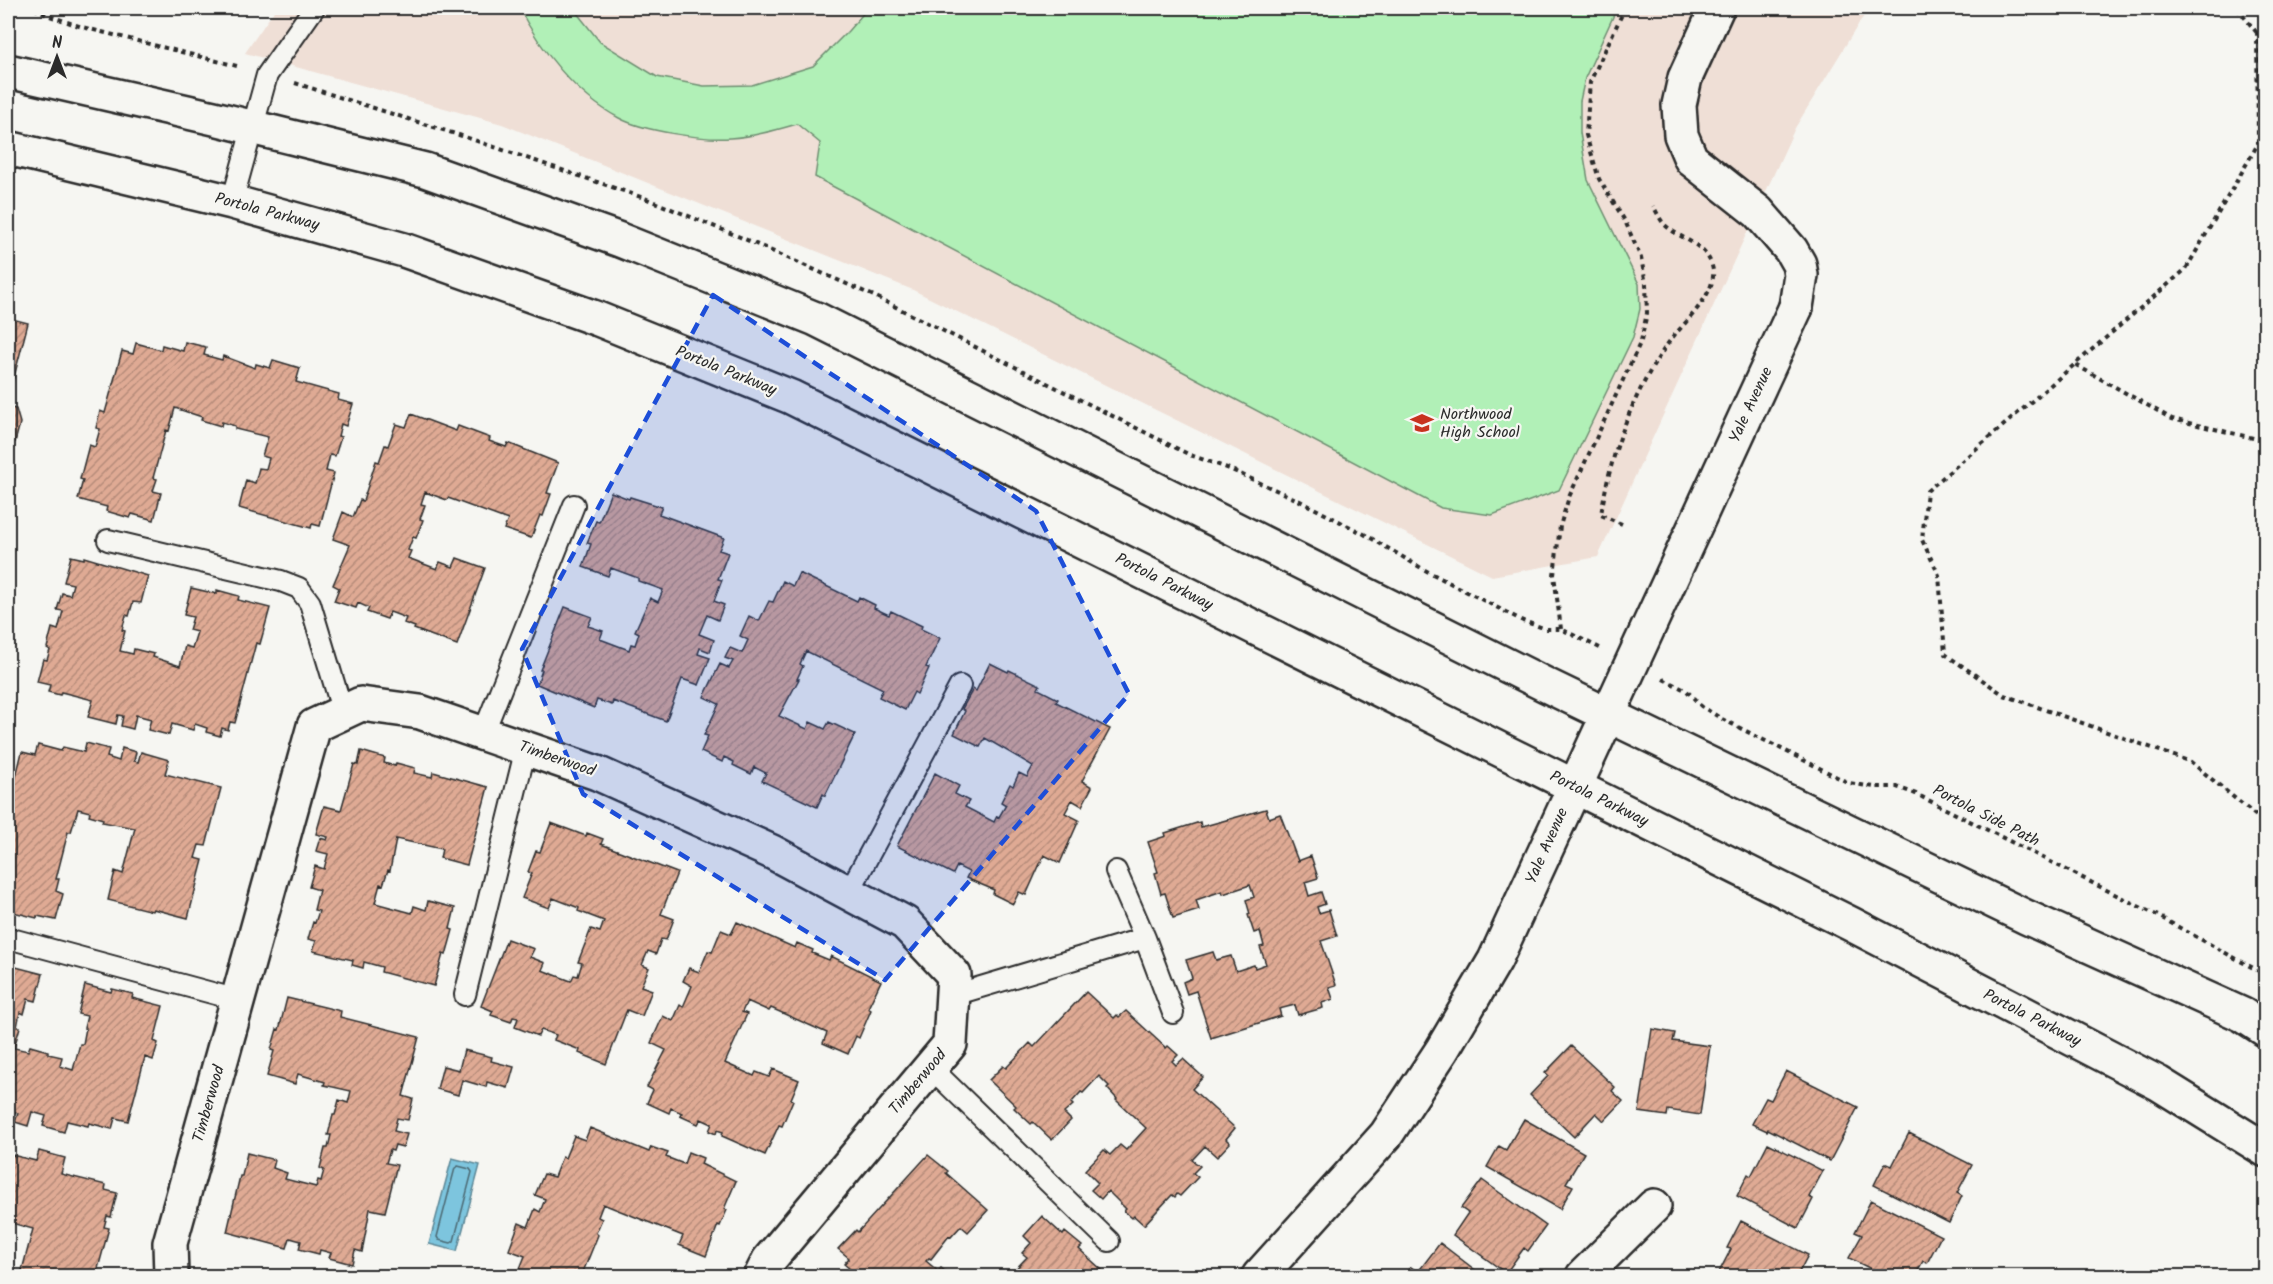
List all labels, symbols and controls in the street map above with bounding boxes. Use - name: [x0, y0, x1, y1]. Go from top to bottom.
- north arrow: [27, 27, 87, 87]
- text: N: [52, 31, 62, 56]
- street label: Portola Parkway: [212, 186, 323, 238]
- street label: Portola Parkway: [672, 339, 781, 403]
- street label: Yale Avenue: [1722, 363, 1780, 447]
- place label: Northwood High School: [1440, 402, 1520, 445]
- school or university icon: Northwood High School: [1409, 410, 1435, 436]
- street label: Portola Parkway: [1111, 547, 1218, 618]
- street label: Timberwood: [515, 734, 599, 784]
- street label: Portola Parkway: [1545, 764, 1653, 834]
- street label: Portola Side Path: [1928, 778, 2044, 854]
- street label: Yale Avenue: [1519, 804, 1575, 888]
- street label: Portola Parkway: [1979, 983, 2086, 1054]
- street label: Timberwood: [883, 1043, 954, 1120]
- street label: Timberwood: [186, 1061, 232, 1146]

